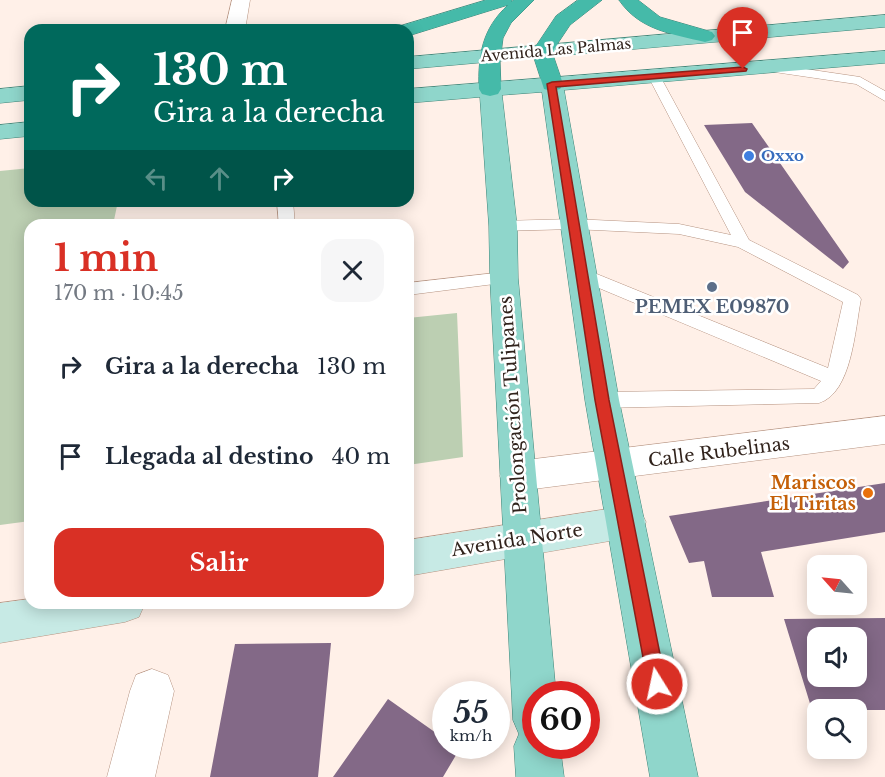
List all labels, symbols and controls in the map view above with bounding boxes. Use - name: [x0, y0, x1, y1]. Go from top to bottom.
- pin: [717, 7, 768, 69]
- icon: arrive: [726, 16, 759, 49]
- street label: Avenida Las Palmas: [479, 33, 632, 66]
- text: 130 m: [153, 44, 287, 96]
- icon: right: [54, 48, 132, 126]
- text: Gira a la derecha: [153, 96, 384, 129]
- place label: Oxxo: [761, 146, 804, 165]
- marker: Oxxo: [742, 149, 756, 163]
- icon: left: [140, 162, 173, 195]
- icon: ahead: [203, 162, 236, 195]
- icon: right: [266, 162, 299, 195]
- text: 1 min: [54, 236, 158, 281]
- button: close: [321, 239, 384, 302]
- marker: PEMEX E09870: [705, 280, 719, 294]
- text: 170 m · 10:45: [54, 281, 184, 305]
- street label: Prolongación Tulipanes: [494, 295, 532, 515]
- place label: PEMEX E09870: [635, 296, 789, 318]
- icon: right: [54, 350, 87, 383]
- text: Gira a la derecha: [105, 353, 299, 380]
- text: 130 m: [317, 353, 386, 380]
- street label: Calle Rubelinas: [647, 432, 791, 472]
- icon: arrive: [54, 440, 87, 473]
- text: Llegada al destino: [105, 443, 314, 470]
- text: 40 m: [332, 443, 390, 470]
- place label: Mariscos El Tiritas: [769, 472, 856, 515]
- marker: Mariscos El Tiritas: [861, 486, 875, 500]
- street label: Avenida Norte: [449, 519, 584, 561]
- button: Salir: [54, 528, 384, 597]
- north arrow: [807, 555, 867, 615]
- map controls: [807, 555, 867, 759]
- button: sound: [807, 627, 867, 687]
- position arrow: [625, 652, 689, 716]
- speed limit sign: 60: [522, 681, 600, 759]
- text: 55: [453, 694, 489, 731]
- button: search: [807, 699, 867, 759]
- text: km/h: [450, 726, 492, 745]

